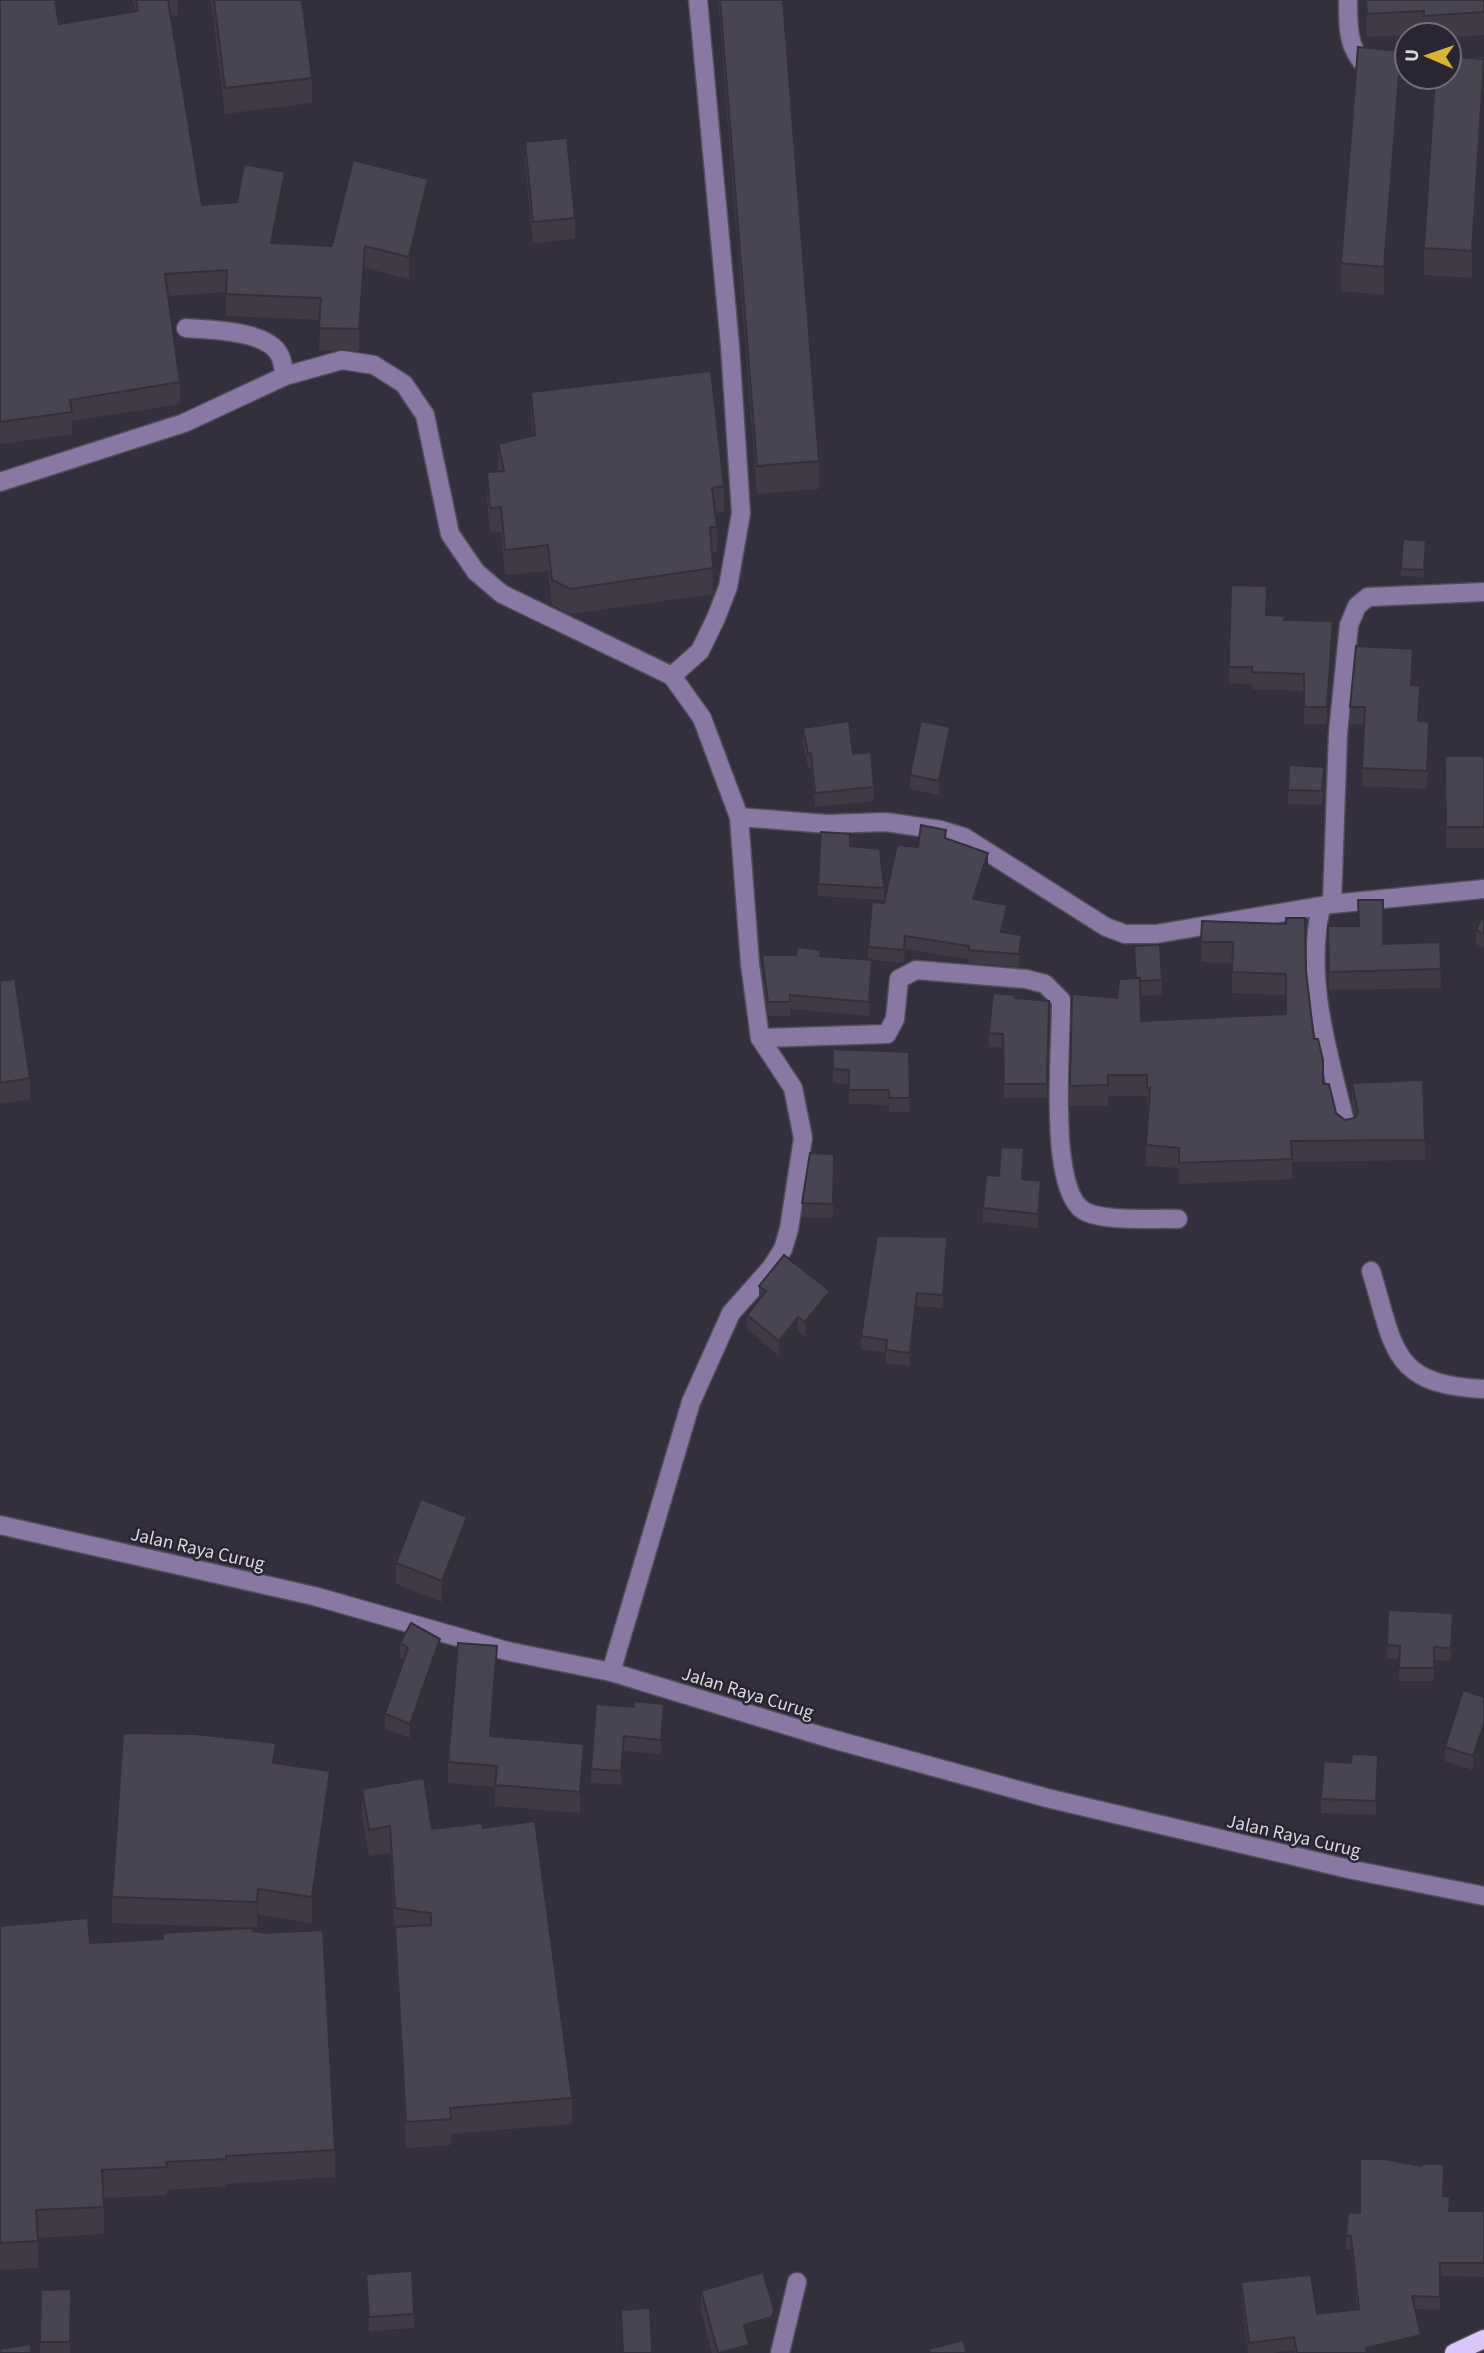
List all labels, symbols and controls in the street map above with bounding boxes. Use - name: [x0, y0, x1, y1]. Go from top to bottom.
- north arrow: [1393, 21, 1463, 91]
- text: U: [1399, 49, 1426, 62]
- street label: Jalan Raya Curug: [128, 1521, 268, 1578]
- street label: Jalan Raya Curug: [678, 1660, 817, 1726]
- street label: Jalan Raya Curug: [1224, 1808, 1364, 1865]

